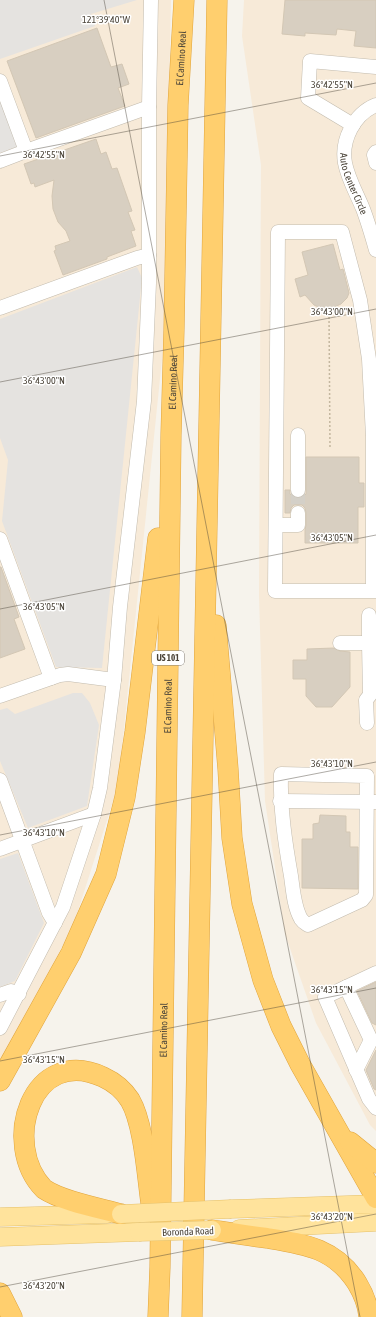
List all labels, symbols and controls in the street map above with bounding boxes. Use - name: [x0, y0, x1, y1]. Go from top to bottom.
- text: 121°39'40"W: [82, 14, 131, 25]
- street label: El Camino Real: [174, 30, 188, 86]
- text: 36°42'55"N: [311, 79, 353, 90]
- text: 36°42'55"N: [23, 149, 65, 160]
- street label: Auto Center Circle: [338, 153, 370, 216]
- text: 36°43'00"N: [311, 306, 353, 317]
- street label: El Camino Real: [167, 354, 179, 410]
- text: 36°43'00"N: [23, 375, 65, 386]
- text: 36°43'05"N: [311, 532, 353, 543]
- text: 36°43'05"N: [23, 601, 65, 612]
- road number: US 101: [152, 651, 184, 665]
- street label: El Camino Real: [162, 678, 174, 734]
- text: 36°43'10"N: [311, 758, 353, 769]
- text: 36°43'10"N: [23, 827, 65, 838]
- text: 36°43'15"N: [311, 984, 353, 995]
- street label: El Camino Real: [158, 1002, 169, 1058]
- text: 36°43'15"N: [23, 1054, 65, 1065]
- text: 36°43'20"N: [311, 1211, 353, 1222]
- street label: Boronda Road: [162, 1225, 214, 1238]
- text: 36°43'20"N: [23, 1280, 65, 1291]

